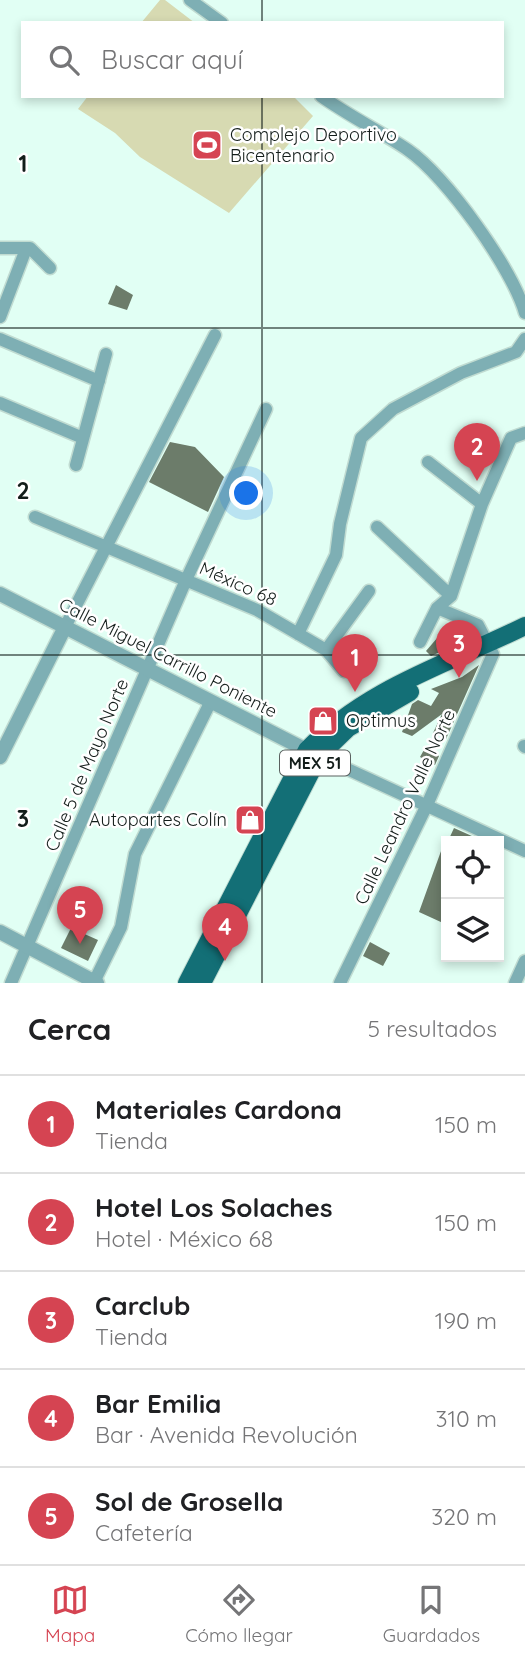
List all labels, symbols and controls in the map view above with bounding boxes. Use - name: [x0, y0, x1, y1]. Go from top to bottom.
- search box: [21, 21, 504, 98]
- icon: search: [45, 41, 83, 79]
- text: Buscar aquí: [101, 43, 243, 76]
- place label: Complejo Deportivo Bicentenario: [230, 123, 397, 167]
- sports icon: Complejo Deportivo Bicentenario: [190, 128, 224, 162]
- text: 1: [19, 149, 27, 178]
- pin: 2: [454, 423, 500, 481]
- text: 2: [16, 476, 30, 505]
- your location: [229, 476, 263, 510]
- street label: México 68: [196, 556, 280, 611]
- street label: Calle Miguel Carrillo Poniente: [55, 592, 281, 723]
- pin: 3: [436, 620, 482, 678]
- pin: 1: [332, 634, 378, 692]
- street label: Calle 5 de Mayo Norte: [40, 675, 133, 855]
- shop icon: Optimus: [306, 704, 340, 738]
- street label: Calle Leandro Valle Norte: [349, 705, 460, 908]
- place label: Optimus: [346, 709, 416, 732]
- road number: MEX 51: [280, 750, 350, 776]
- shop icon: Autopartes Colín: [233, 803, 267, 837]
- text: 3: [17, 804, 29, 833]
- place label: Autopartes Colín: [89, 808, 227, 831]
- map controls: [441, 836, 504, 962]
- button: locate: [441, 836, 504, 899]
- pin: 5: [57, 886, 103, 944]
- button: layers: [441, 899, 504, 962]
- pin: 4: [202, 903, 248, 961]
- text: Cerca: [28, 1010, 111, 1048]
- text: 5 resultados: [367, 1014, 497, 1043]
- text: Materiales Cardona: [95, 1093, 342, 1126]
- text: 1: [47, 1110, 55, 1139]
- text: 150 m: [435, 1110, 497, 1139]
- text: Tienda: [95, 1126, 168, 1155]
- text: Hotel Los Solaches: [95, 1191, 332, 1224]
- text: 2: [44, 1208, 58, 1237]
- text: 150 m: [435, 1208, 497, 1237]
- text: Hotel · México 68: [95, 1224, 273, 1253]
- text: Carclub: [95, 1289, 190, 1322]
- text: 3: [45, 1306, 57, 1335]
- text: 190 m: [435, 1306, 497, 1335]
- text: Tienda: [95, 1322, 168, 1351]
- text: Bar Emilia: [95, 1387, 221, 1420]
- text: 4: [44, 1404, 58, 1433]
- text: 310 m: [435, 1404, 497, 1433]
- text: Bar · Avenida Revolución: [95, 1420, 358, 1449]
- text: Sol de Grosella: [95, 1485, 283, 1518]
- text: 5: [44, 1502, 58, 1531]
- text: 320 m: [431, 1502, 497, 1531]
- text: Cafetería: [95, 1518, 193, 1547]
- tab: Mapa: [45, 1581, 95, 1647]
- tab: Cómo llegar: [185, 1581, 293, 1647]
- tab: Guardados: [383, 1581, 480, 1647]

